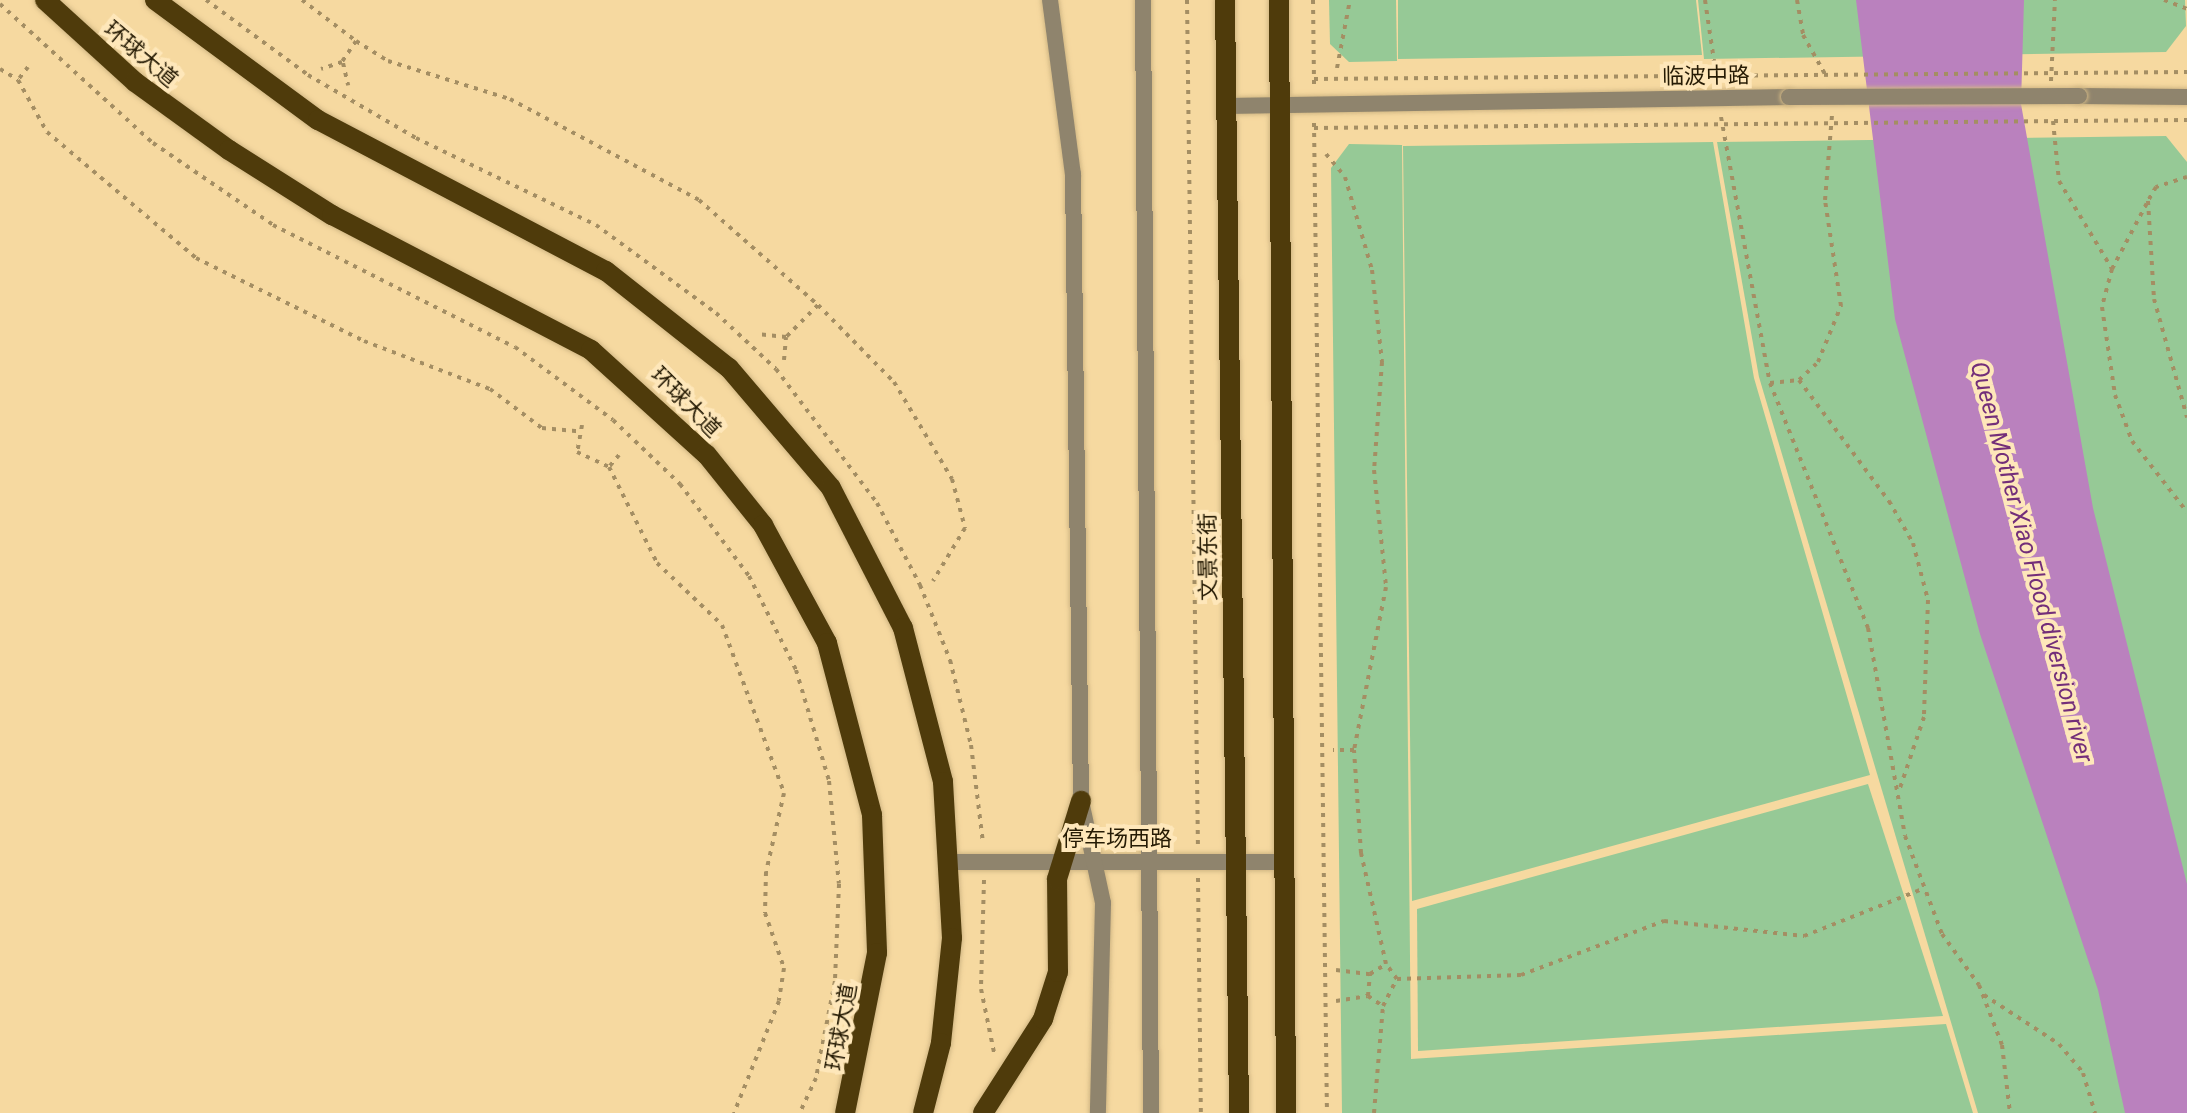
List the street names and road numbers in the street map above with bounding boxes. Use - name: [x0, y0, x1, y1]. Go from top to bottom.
- street label: 环球大道: [99, 16, 183, 92]
- street label: 临波中路: [1662, 62, 1750, 90]
- street label: 环球大道: [646, 362, 726, 442]
- street label: 文景东街: [1194, 513, 1222, 601]
- street label: 停车场西路: [1062, 826, 1172, 852]
- street label: 环球大道: [820, 981, 862, 1073]

